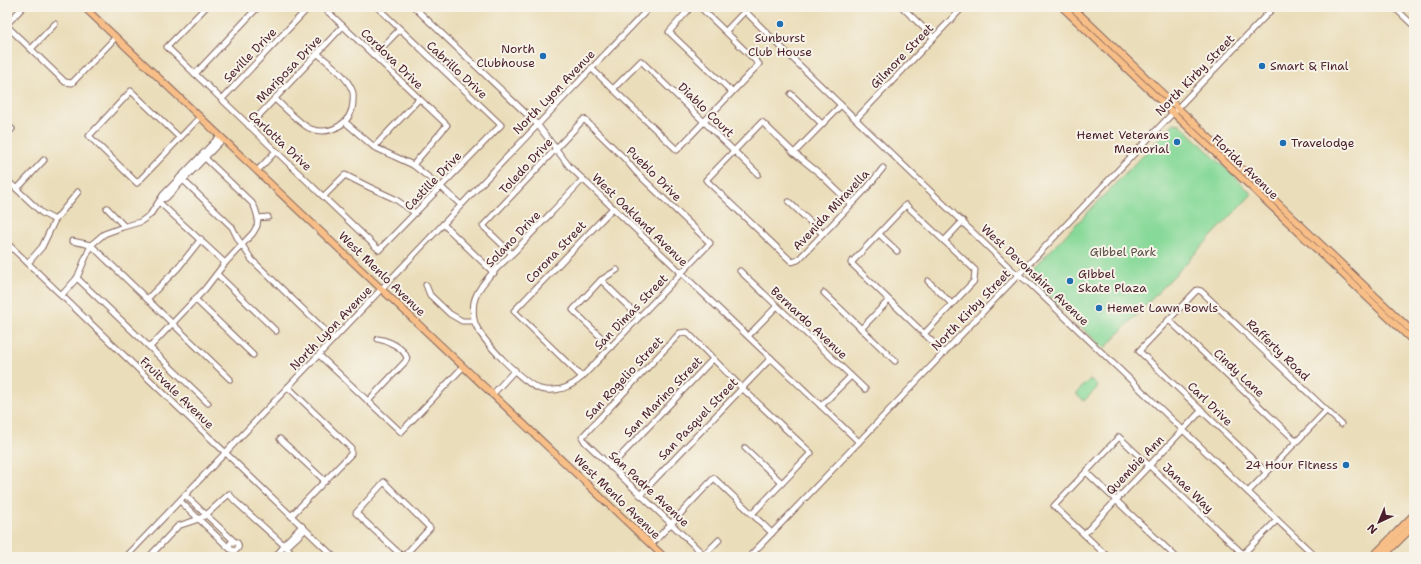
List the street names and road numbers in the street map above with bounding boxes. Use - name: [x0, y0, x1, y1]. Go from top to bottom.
- street label: Gilmore Street: [867, 20, 937, 92]
- street label: Seville Drive: [220, 24, 280, 86]
- street label: Cordova Drive: [357, 25, 427, 93]
- street label: North Kirby Street: [1152, 31, 1238, 119]
- street label: Mariposa Drive: [253, 32, 325, 106]
- street label: Cabrillo Drive: [423, 38, 491, 103]
- street label: North Lyon Avenue: [509, 46, 599, 138]
- street label: Diablo Court: [674, 79, 738, 141]
- street label: Carlotta Drive: [245, 107, 315, 175]
- street label: Florida Avenue: [1208, 131, 1282, 203]
- street label: Toledo Drive: [496, 134, 556, 198]
- street label: Pueblo Drive: [623, 143, 685, 205]
- street label: Castille Drive: [401, 148, 465, 214]
- street label: Avenida Miravella: [789, 166, 873, 254]
- street label: West Oakland Avenue: [588, 170, 692, 270]
- street label: Solano Drive: [482, 207, 544, 271]
- street label: Corona Street: [522, 217, 590, 287]
- street label: West Devonshire Avenue: [977, 221, 1093, 330]
- street label: West Menlo Avenue: [335, 228, 429, 320]
- street label: North Kirby Street: [928, 266, 1014, 354]
- street label: San Dimas Street: [591, 271, 671, 353]
- street label: North Lyon Avenue: [286, 282, 376, 374]
- street label: Bernardo Avenue: [767, 283, 851, 363]
- street label: Rafferty Road: [1243, 316, 1313, 384]
- street label: San Rogelio Street: [581, 333, 667, 423]
- street label: Cindy Lane: [1210, 345, 1268, 401]
- street label: San Marino Street: [620, 353, 706, 441]
- street label: Fruitvale Avenue: [137, 354, 218, 433]
- street label: San Pasquel Street: [655, 374, 741, 464]
- street label: Carl Drive: [1184, 378, 1236, 430]
- street label: Quembie Ann: [1103, 432, 1167, 498]
- street label: San Padre Avenue: [605, 447, 693, 531]
- street label: West Menlo Avenue: [570, 451, 664, 543]
- street label: Janae Way: [1159, 460, 1217, 517]

